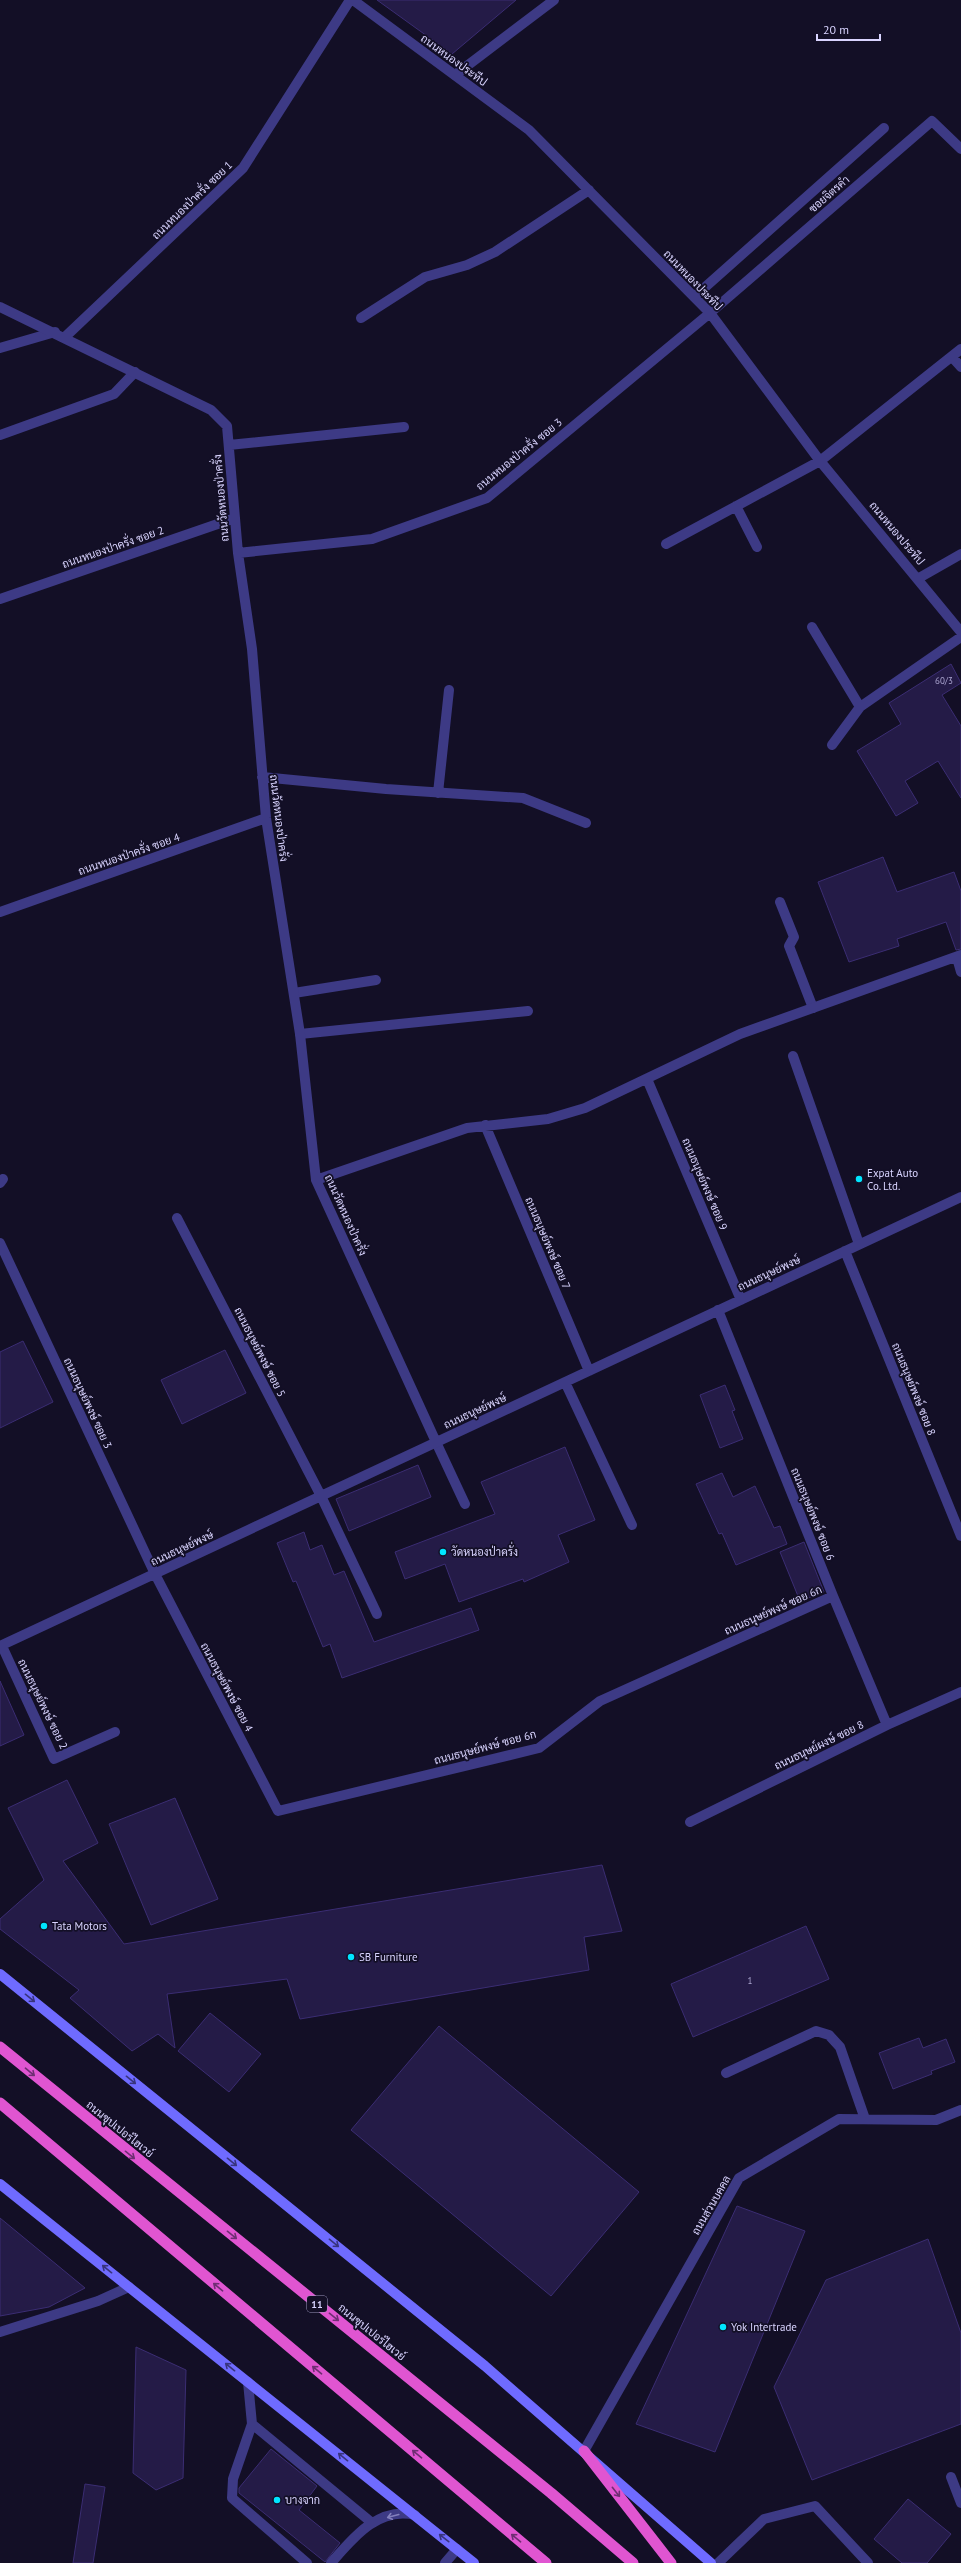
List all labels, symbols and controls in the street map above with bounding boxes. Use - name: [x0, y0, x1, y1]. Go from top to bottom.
- scale bar: [817, 16, 880, 42]
- text: 20 m: [823, 22, 849, 37]
- street label: ถนนหนองประทีป: [418, 30, 491, 89]
- street label: ถนนหนองป่าครั่ง ซอย 1: [146, 155, 235, 242]
- street label: ซอยจิตรคำ: [806, 172, 852, 216]
- street label: ถนนหนองประทีป: [661, 246, 726, 313]
- street label: ถนนหนองป่าครั่ง ซอย 3: [471, 412, 565, 493]
- street label: ถนนวัดหนองป่าครั่ง: [207, 454, 232, 543]
- street label: ถนนหนองประทีป: [866, 498, 928, 568]
- street label: ถนนหนองป่าครั่ง ซอย 2: [59, 520, 166, 571]
- house number: 60/3: [935, 675, 953, 686]
- street label: ถนนวัดหนองป่าครั่ง: [267, 773, 295, 862]
- street label: ถนนหนองป่าครั่ง ซอย 4: [75, 827, 182, 878]
- street label: ถนนธนุษย์พงษ์ ซอย 9: [677, 1135, 732, 1233]
- place label: Expat Auto Co. Ltd.: [867, 1166, 918, 1193]
- street label: ถนนวัดหนองป่าครั่ง: [322, 1171, 374, 1258]
- marker: Expat Auto Co. Ltd.: [854, 1174, 864, 1184]
- street label: ถนนธนุษย์พงษ์ ซอย 7: [520, 1194, 575, 1292]
- street label: ถนนธนุษย์พงษ์: [735, 1251, 804, 1295]
- street label: ถนนธนุษย์พงษ์ ซอย 5: [230, 1304, 290, 1400]
- street label: ถนนธนุษย์พงษ์ ซอย 8: [887, 1340, 940, 1438]
- street label: ถนนธนุษย์พงษ์ ซอย 3: [59, 1355, 116, 1452]
- street label: ถนนธนุษย์พงษ์: [441, 1389, 510, 1433]
- street label: ถนนธนุษย์พงษ์ ซอย 6: [786, 1465, 839, 1563]
- street label: ถนนธนุษย์พงษ์: [148, 1526, 217, 1570]
- place label: วัดหนองป่าครั่ง: [451, 1541, 518, 1559]
- marker: วัดหนองป่าครั่ง: [438, 1547, 448, 1557]
- street label: ถนนธนุษย์พงษ์ ซอย 6ก: [722, 1581, 825, 1640]
- street label: ถนนธนุษย์พงษ์ ซอย 4: [196, 1640, 257, 1735]
- street label: ถนนธนุษย์พงษ์ ซอย 2: [13, 1656, 72, 1752]
- street label: ถนนธนุษย์ผงษ์ ซอย 8: [772, 1716, 867, 1775]
- street label: ถนนธนุษย์พงษ์ ซอย 6ก: [432, 1726, 538, 1769]
- place label: Tata Motors: [52, 1919, 107, 1933]
- marker: Tata Motors: [39, 1921, 49, 1931]
- place label: SB Furniture: [359, 1950, 418, 1964]
- marker: SB Furniture: [346, 1952, 356, 1962]
- house number: 1: [748, 1975, 753, 1986]
- one-way arrow: [25, 1994, 36, 2002]
- one-way arrow: [25, 2068, 35, 2077]
- one-way arrow: [126, 2075, 137, 2084]
- street label: ถนนซุปเปอร์ไฮเวย์: [82, 2097, 157, 2162]
- one-way arrow: [125, 2150, 136, 2159]
- one-way arrow: [227, 2157, 238, 2166]
- street label: ถนนส่วนบคคล: [688, 2173, 734, 2237]
- one-way arrow: [227, 2231, 238, 2240]
- one-way arrow: [328, 2239, 339, 2248]
- one-way arrow: [101, 2264, 112, 2273]
- one-way arrow: [213, 2282, 223, 2291]
- road number: 11: [307, 2296, 327, 2312]
- street label: ถนนซุปเปอร์ไฮเวย์: [334, 2300, 409, 2365]
- one-way arrow: [328, 2313, 339, 2322]
- place label: Yok Intertrade: [731, 2320, 797, 2334]
- marker: Yok Intertrade: [718, 2322, 728, 2332]
- one-way arrow: [225, 2363, 236, 2372]
- one-way arrow: [312, 2366, 323, 2375]
- one-way arrow: [411, 2450, 422, 2459]
- one-way arrow: [337, 2453, 348, 2462]
- one-way arrow: [612, 2487, 620, 2498]
- place label: บางจาก: [285, 2493, 320, 2507]
- marker: บางจาก: [272, 2495, 282, 2505]
- one-way arrow: [387, 2513, 400, 2520]
- one-way arrow: [511, 2533, 522, 2542]
- one-way arrow: [439, 2534, 450, 2543]

